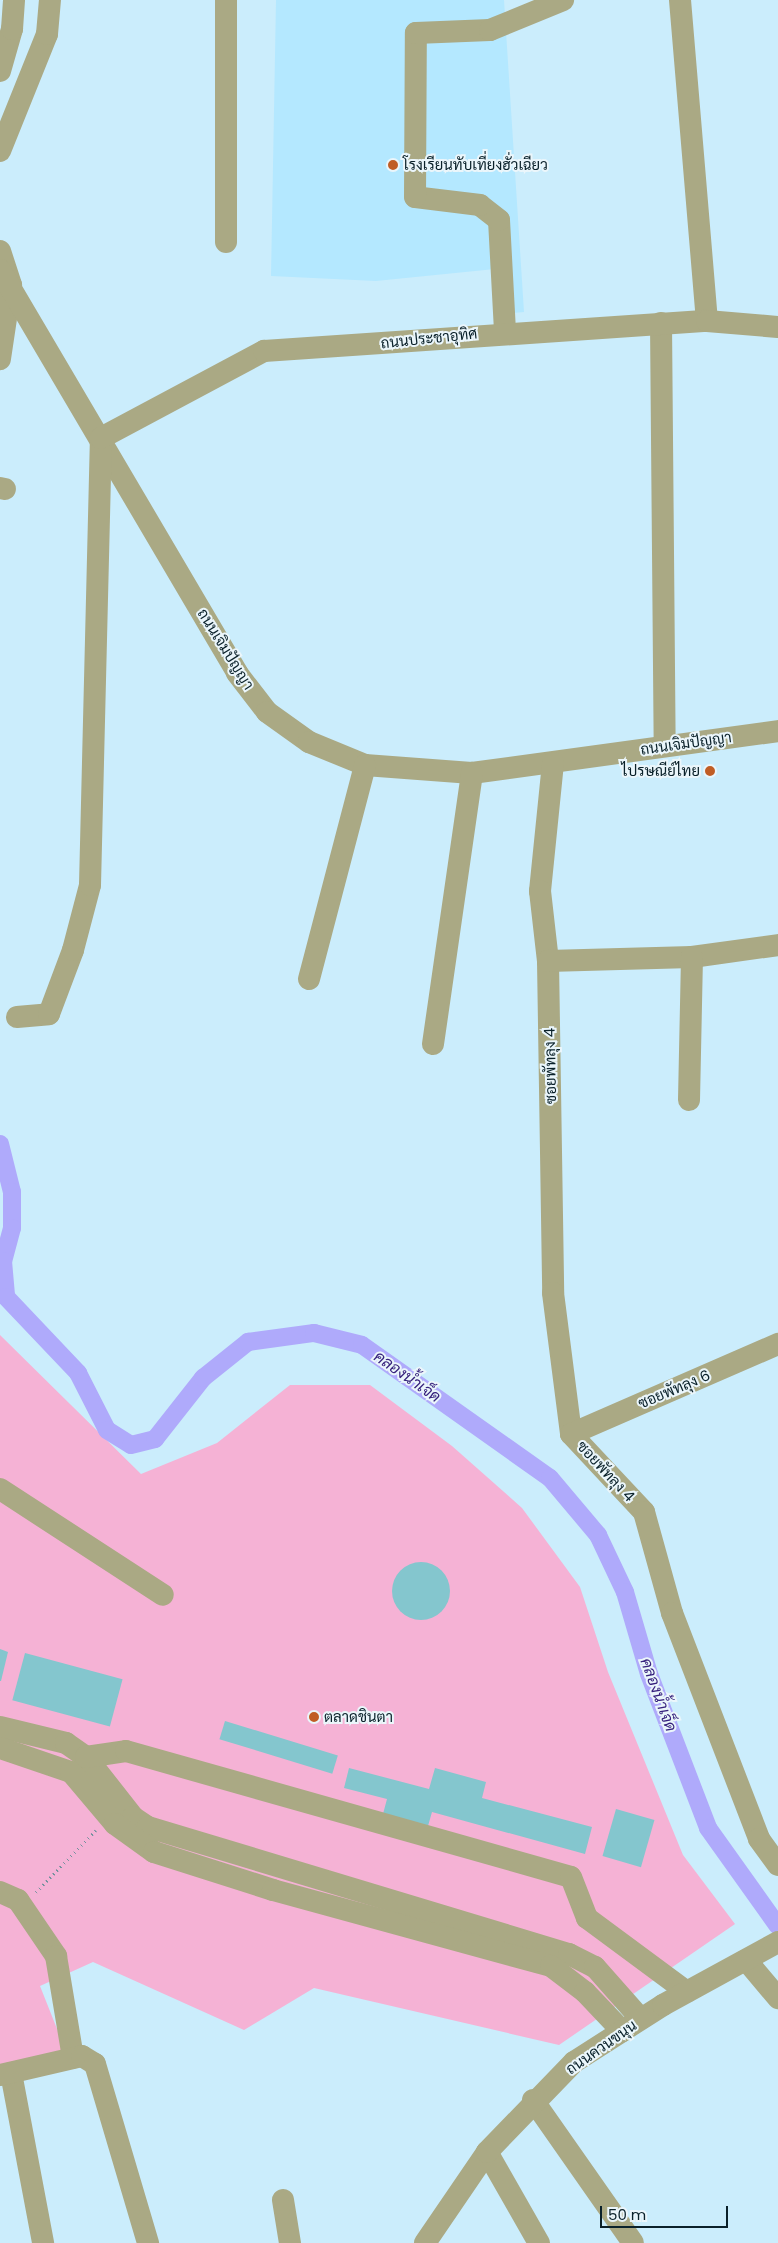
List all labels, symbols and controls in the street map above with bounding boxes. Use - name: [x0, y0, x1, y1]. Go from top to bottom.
- place label: โรงเรียนทับเที่ยงฮั่วเฉียว: [403, 156, 548, 174]
- marker: โรงเรียนทับเที่ยงฮั่วเฉียว: [387, 159, 399, 171]
- street label: ถนนประชาอุทิศ: [380, 324, 478, 352]
- street label: ถนนเจิมปัญญา: [194, 605, 258, 693]
- street label: ถนนเจิมปัญญา: [639, 728, 733, 758]
- place label: ไปรษณีย์ไทย: [622, 762, 700, 780]
- marker: ไปรษณีย์ไทย: [704, 765, 716, 777]
- street label: ซอยพัทลุง 4: [540, 1028, 560, 1104]
- water label: คลองน้ำเจ็ด: [370, 1347, 444, 1407]
- street label: ซอยพัทลุง 6: [635, 1366, 713, 1412]
- street label: ซอยพัทลุง 4: [573, 1437, 639, 1505]
- water label: คลองน้ำเจ็ด: [636, 1656, 680, 1734]
- place label: ตลาดชินตา: [324, 1708, 393, 1726]
- marker: ตลาดชินตา: [308, 1711, 320, 1723]
- street label: ถนนควนขนุน: [562, 2016, 640, 2078]
- scale bar: [603, 2196, 730, 2228]
- text: 50 m: [608, 2204, 646, 2225]

